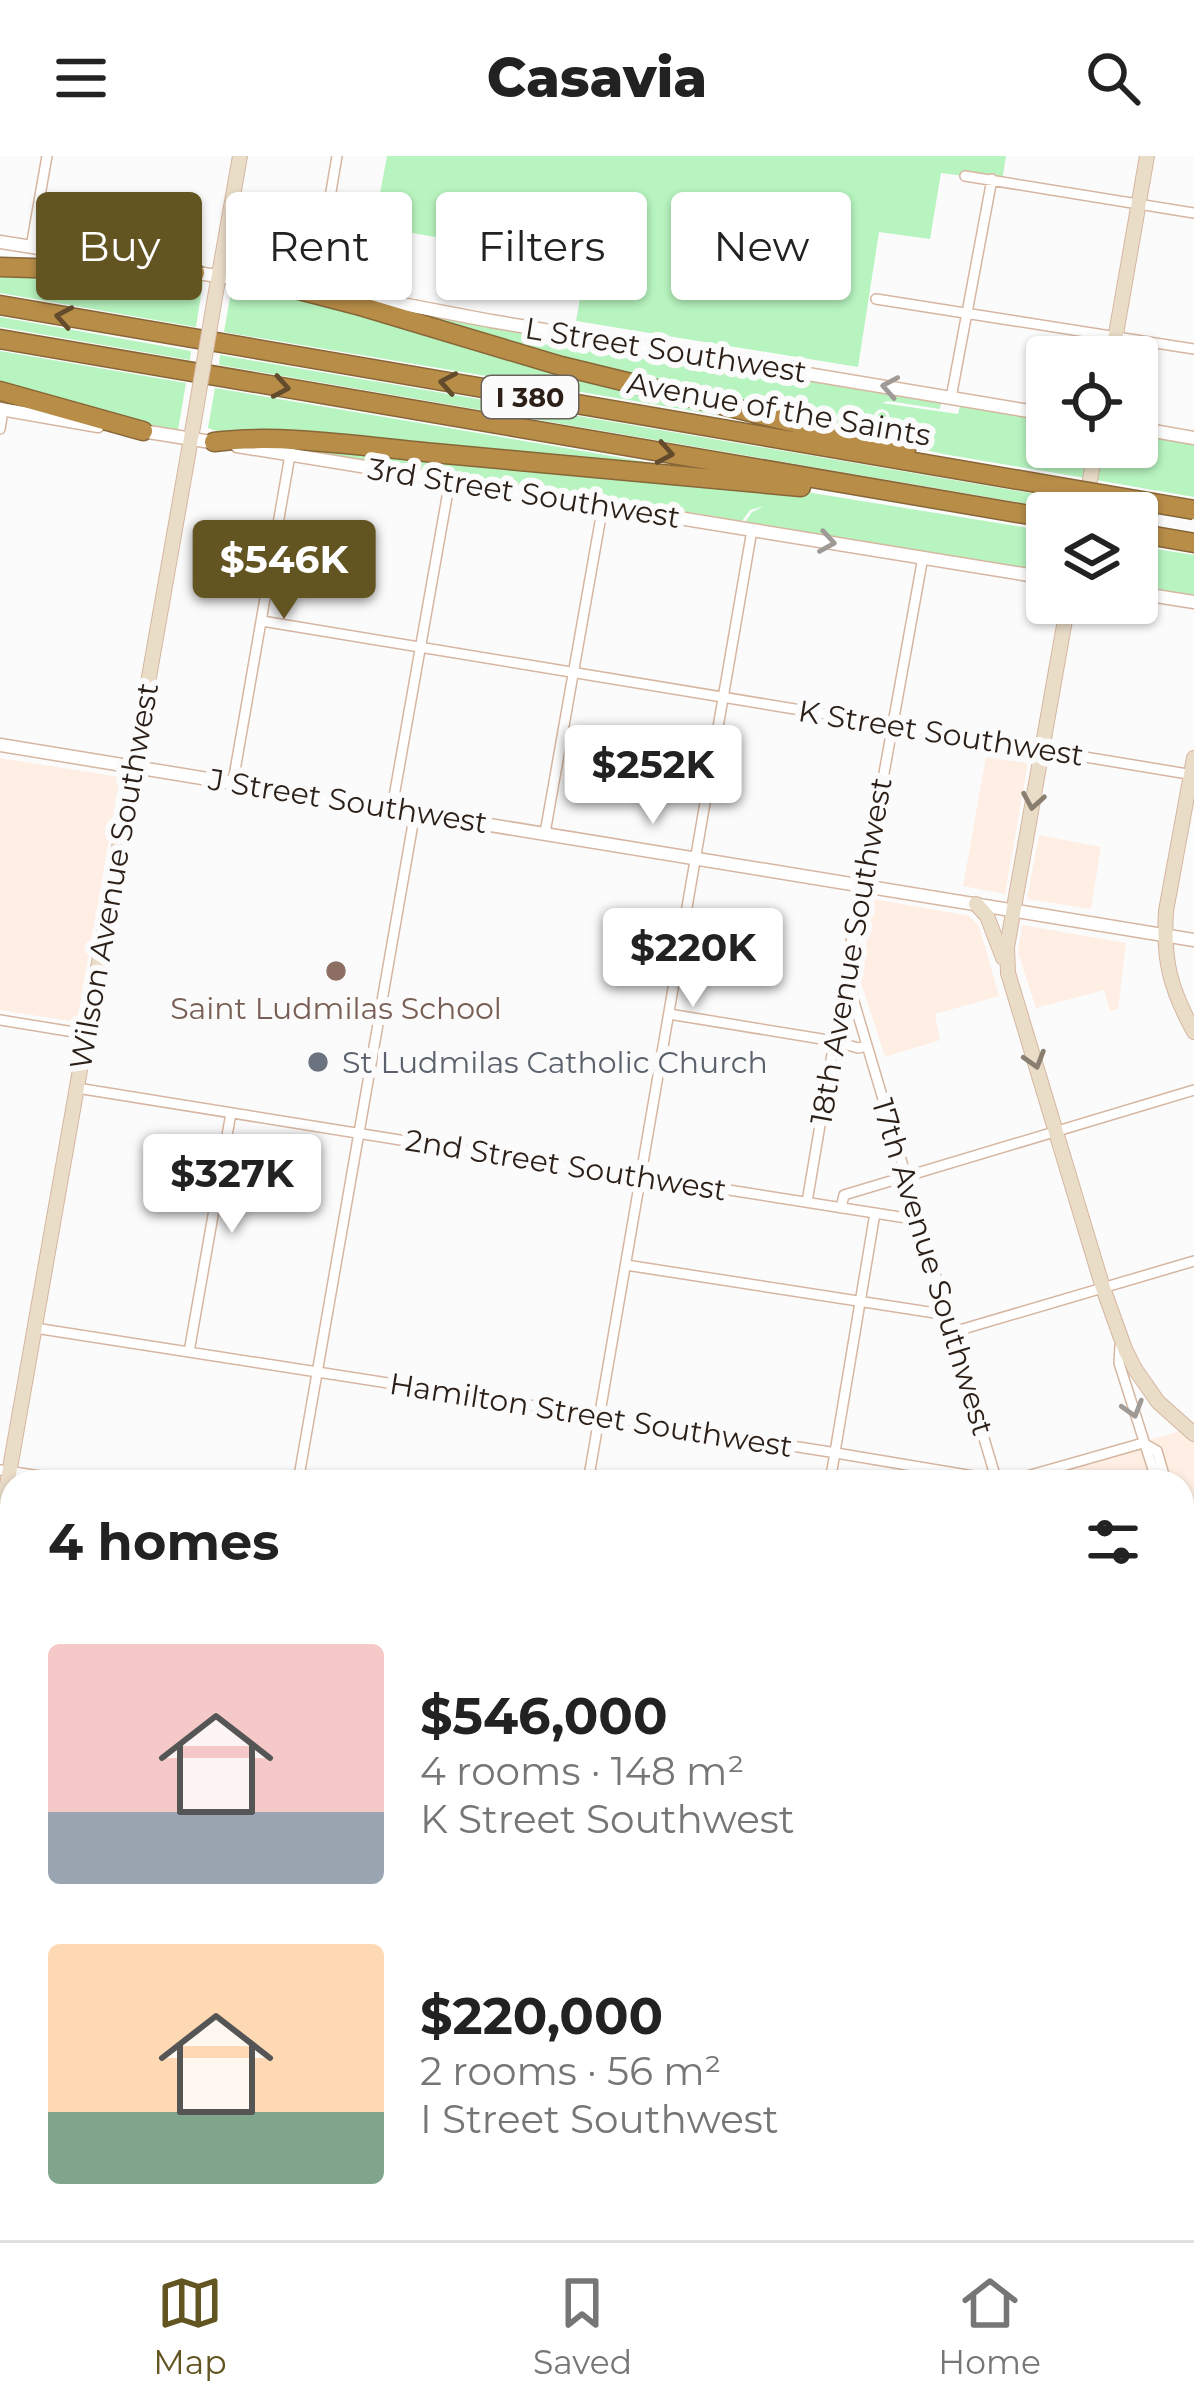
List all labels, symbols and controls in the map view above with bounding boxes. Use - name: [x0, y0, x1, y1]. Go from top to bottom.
- icon: menu: [48, 45, 114, 111]
- text: Casavia: [487, 45, 707, 111]
- icon: search: [1080, 45, 1146, 111]
- chip: Buy: [36, 192, 202, 300]
- chip: Rent: [226, 192, 412, 300]
- chip: Filters: [436, 192, 647, 300]
- chip: New: [671, 192, 851, 300]
- one-way arrow: [54, 305, 74, 330]
- street label: L Street Southwest: [523, 309, 809, 391]
- map controls: [1026, 336, 1158, 624]
- button: locate: [1026, 336, 1158, 468]
- street label: Avenue of the Saints: [624, 364, 934, 454]
- one-way arrow: [438, 371, 458, 396]
- one-way arrow: [271, 373, 291, 399]
- road number: I 380: [482, 376, 578, 418]
- one-way arrow: [881, 376, 901, 401]
- one-way arrow: [655, 440, 675, 465]
- street label: 3rd Street Southwest: [365, 450, 683, 536]
- button: layers: [1026, 492, 1158, 624]
- pin: $546K: [200, 520, 368, 622]
- one-way arrow: [817, 528, 836, 554]
- text: $546K: [220, 535, 348, 583]
- street label: Wilson Avenue Southwest: [62, 680, 166, 1072]
- street label: K Street Southwest: [796, 692, 1086, 774]
- pin: $252K: [569, 725, 737, 827]
- text: $252K: [592, 740, 714, 788]
- street label: J Street Southwest: [205, 761, 490, 841]
- street label: 18th Avenue Southwest: [802, 775, 900, 1127]
- one-way arrow: [1021, 791, 1047, 811]
- pin: $220K: [609, 908, 777, 1010]
- text: $220K: [630, 923, 756, 971]
- marker: Saint Ludmilas School: [323, 958, 349, 984]
- place label: Saint Ludmilas School: [170, 990, 502, 1027]
- place label: St Ludmilas Catholic Church: [342, 1044, 768, 1081]
- marker: St Ludmilas Catholic Church: [305, 1049, 331, 1075]
- one-way arrow: [1021, 1049, 1046, 1070]
- street label: 17th Avenue Southwest: [864, 1094, 1002, 1440]
- street label: 2nd Street Southwest: [403, 1121, 729, 1209]
- pin: $327K: [148, 1134, 316, 1236]
- text: $327K: [170, 1149, 294, 1197]
- street label: Hamilton Street Southwest: [387, 1365, 795, 1465]
- one-way arrow: [1119, 1398, 1144, 1419]
- icon: filters: [1080, 1509, 1146, 1575]
- text: 4 homes: [48, 1511, 279, 1573]
- text: $546,000: [420, 1685, 668, 1747]
- icon: home: [144, 1692, 288, 1836]
- text: 4 rooms · 148 m²: [420, 1747, 744, 1795]
- text: K Street Southwest: [420, 1795, 795, 1843]
- text: $220,000: [420, 1985, 663, 2047]
- icon: home: [144, 1992, 288, 2136]
- text: 2 rooms · 56 m²: [420, 2047, 721, 2095]
- text: I Street Southwest: [420, 2095, 779, 2143]
- tab: Map: [153, 2270, 227, 2382]
- tab: Saved: [533, 2270, 632, 2382]
- tab: Home: [938, 2270, 1041, 2382]

